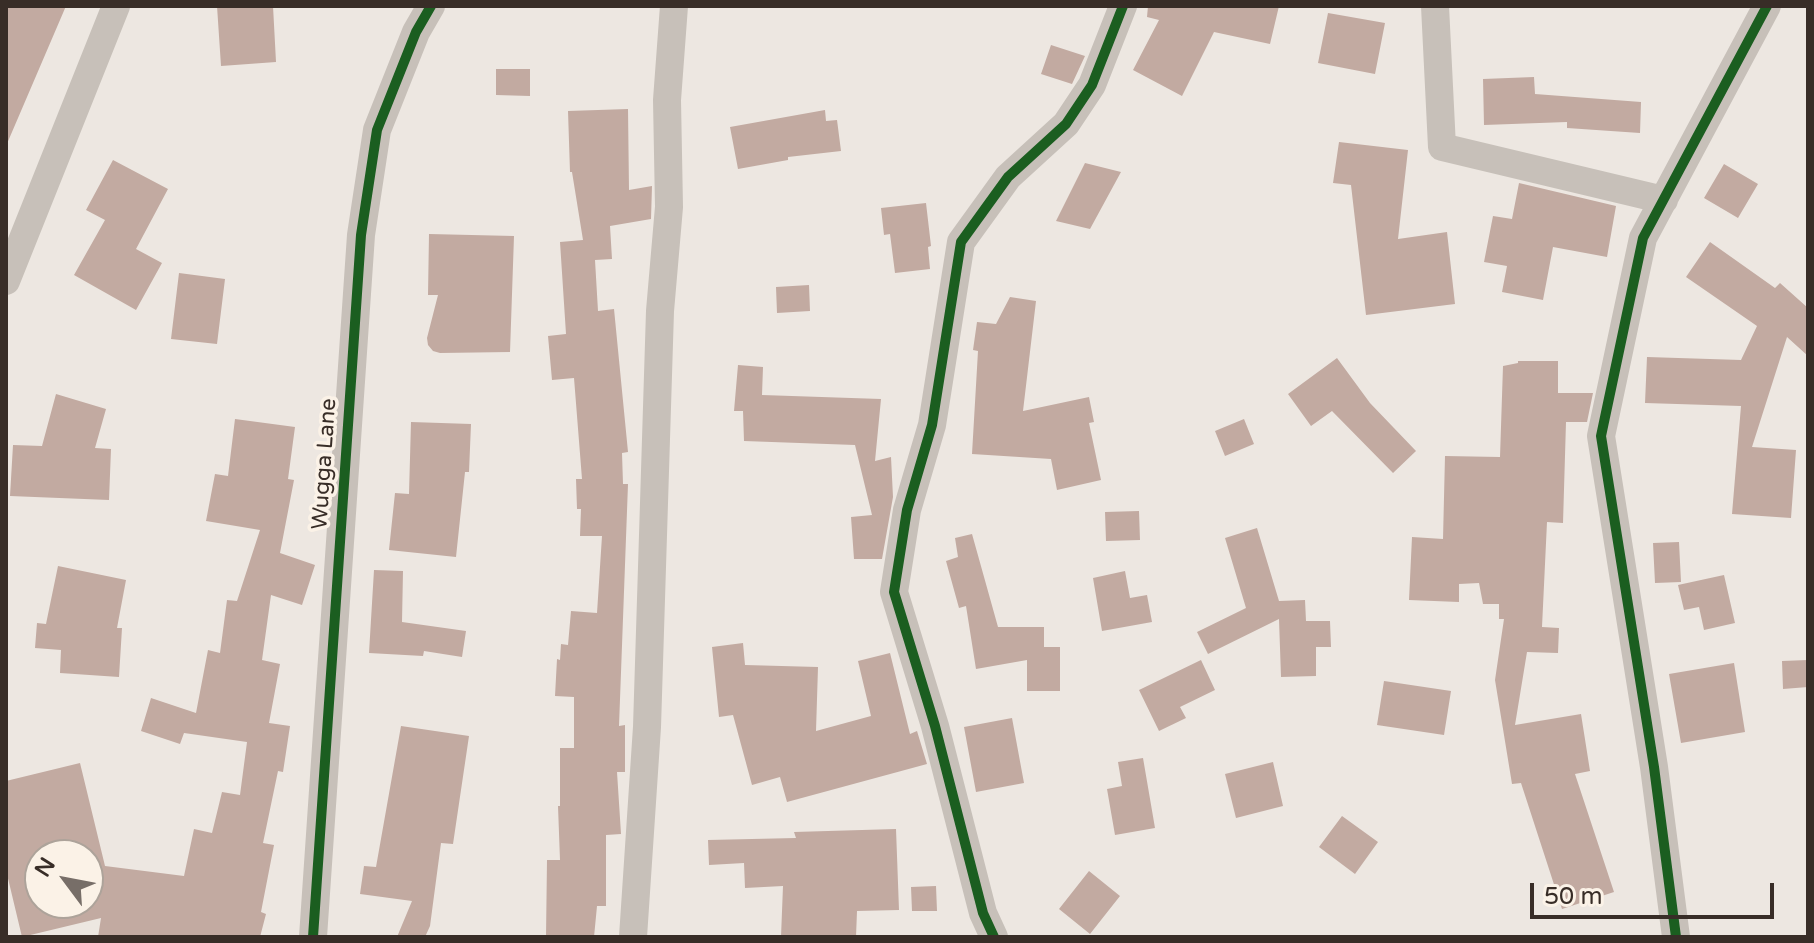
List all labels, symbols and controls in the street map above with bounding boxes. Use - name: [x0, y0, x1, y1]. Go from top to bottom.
- street label: Wugga Lane: [307, 397, 343, 531]
- north arrow: [24, 839, 104, 919]
- text: N: [30, 853, 61, 882]
- scale bar: [1534, 867, 1778, 917]
- text: 50 m: [1544, 882, 1602, 911]

